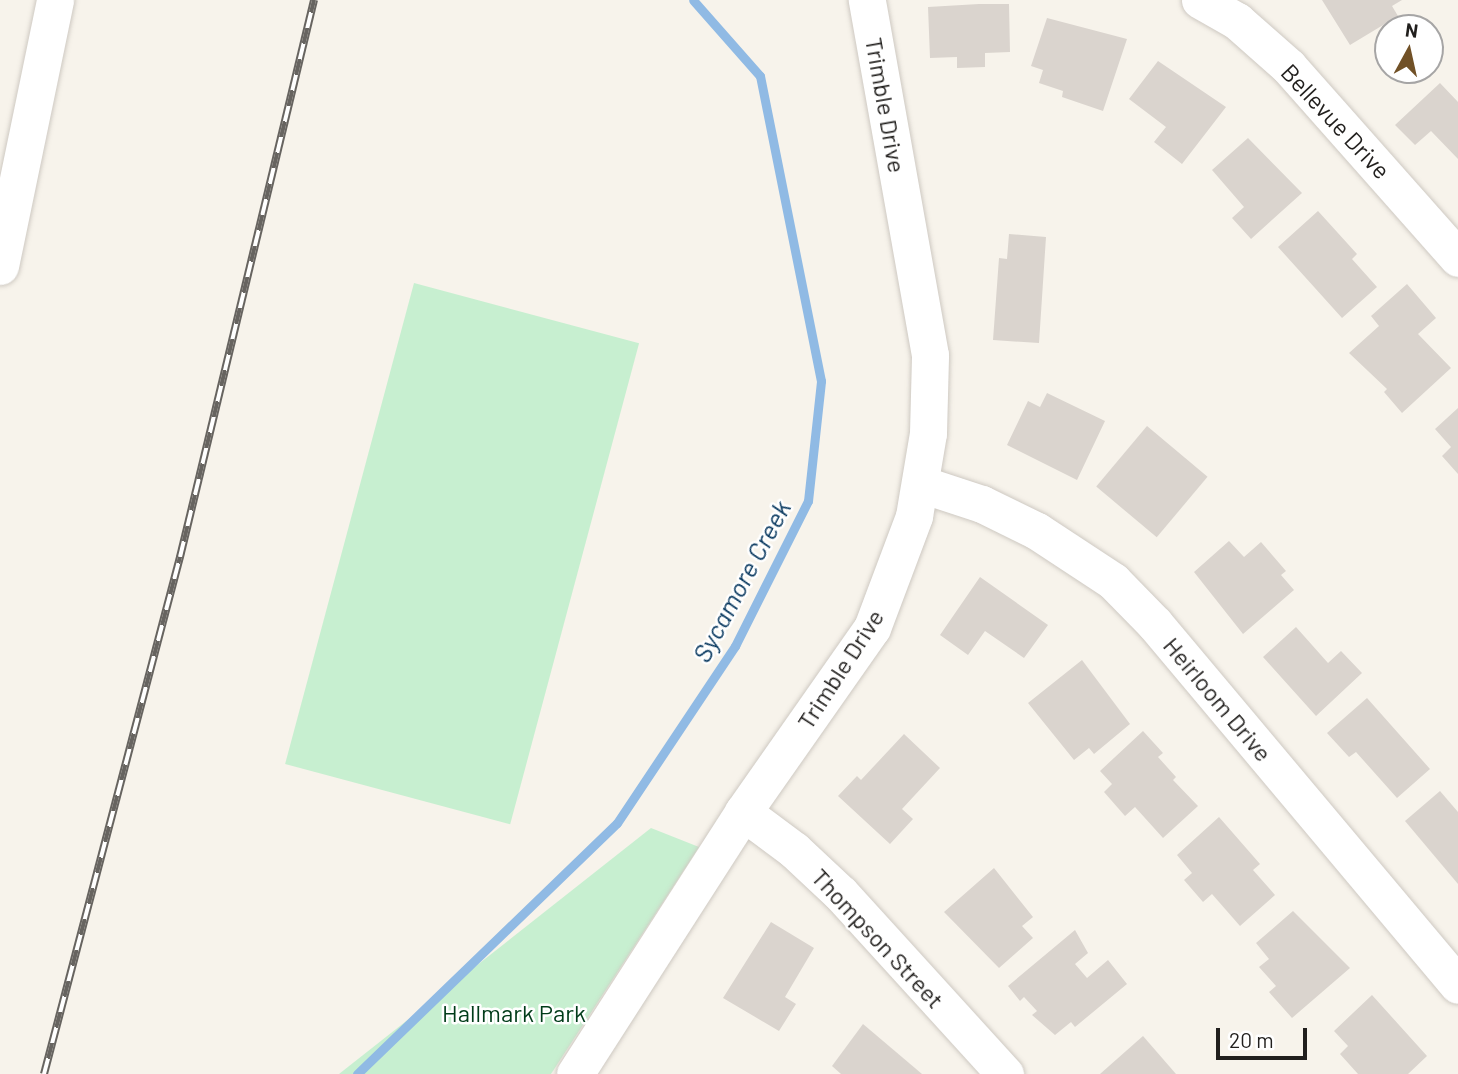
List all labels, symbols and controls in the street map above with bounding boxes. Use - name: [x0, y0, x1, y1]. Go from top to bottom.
- north arrow: [1374, 14, 1444, 84]
- text: N: [1404, 17, 1420, 42]
- street label: Trimble Drive: [860, 35, 912, 175]
- street label: Bellevue Drive: [1275, 58, 1397, 184]
- water label: Sycamore Creek: [685, 495, 797, 667]
- street label: Trimble Drive: [791, 604, 889, 734]
- street label: Heirloom Drive: [1158, 631, 1278, 767]
- street label: Thompson Street: [806, 862, 950, 1014]
- park label: Hallmark Park: [442, 999, 586, 1027]
- scale bar: [1220, 1014, 1311, 1058]
- text: 20 m: [1229, 1027, 1274, 1052]

